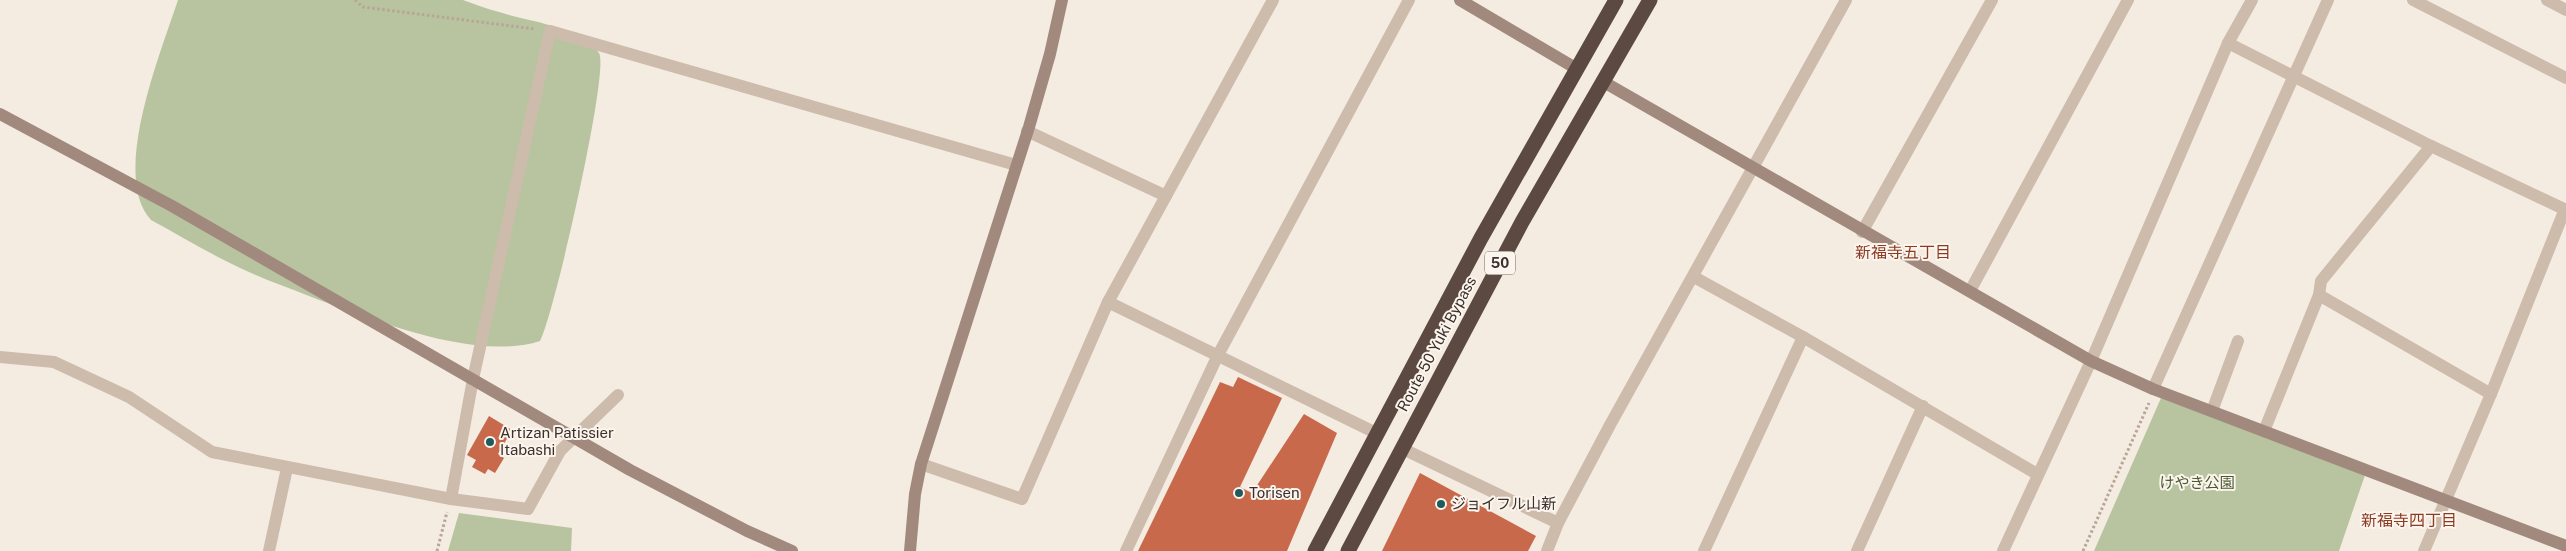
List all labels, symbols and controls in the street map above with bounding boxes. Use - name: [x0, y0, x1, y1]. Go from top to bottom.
- district label: 新福寺五丁目: [1855, 243, 1951, 262]
- road number: 50: [1485, 252, 1515, 274]
- street label: Route 50 Yuki Bypass: [1394, 273, 1479, 414]
- place label: Artizan Patissier Itabashi: [500, 424, 614, 458]
- marker: Artizan Patissier Itabashi: [484, 436, 496, 448]
- park label: けやき公園: [2159, 474, 2235, 491]
- place label: Torisen: [1249, 484, 1300, 501]
- marker: Torisen: [1233, 487, 1245, 499]
- place label: ジョイフル山新: [1451, 495, 1556, 512]
- marker: ジョイフル山新: [1435, 498, 1447, 510]
- district label: 新福寺四丁目: [2361, 511, 2457, 530]

